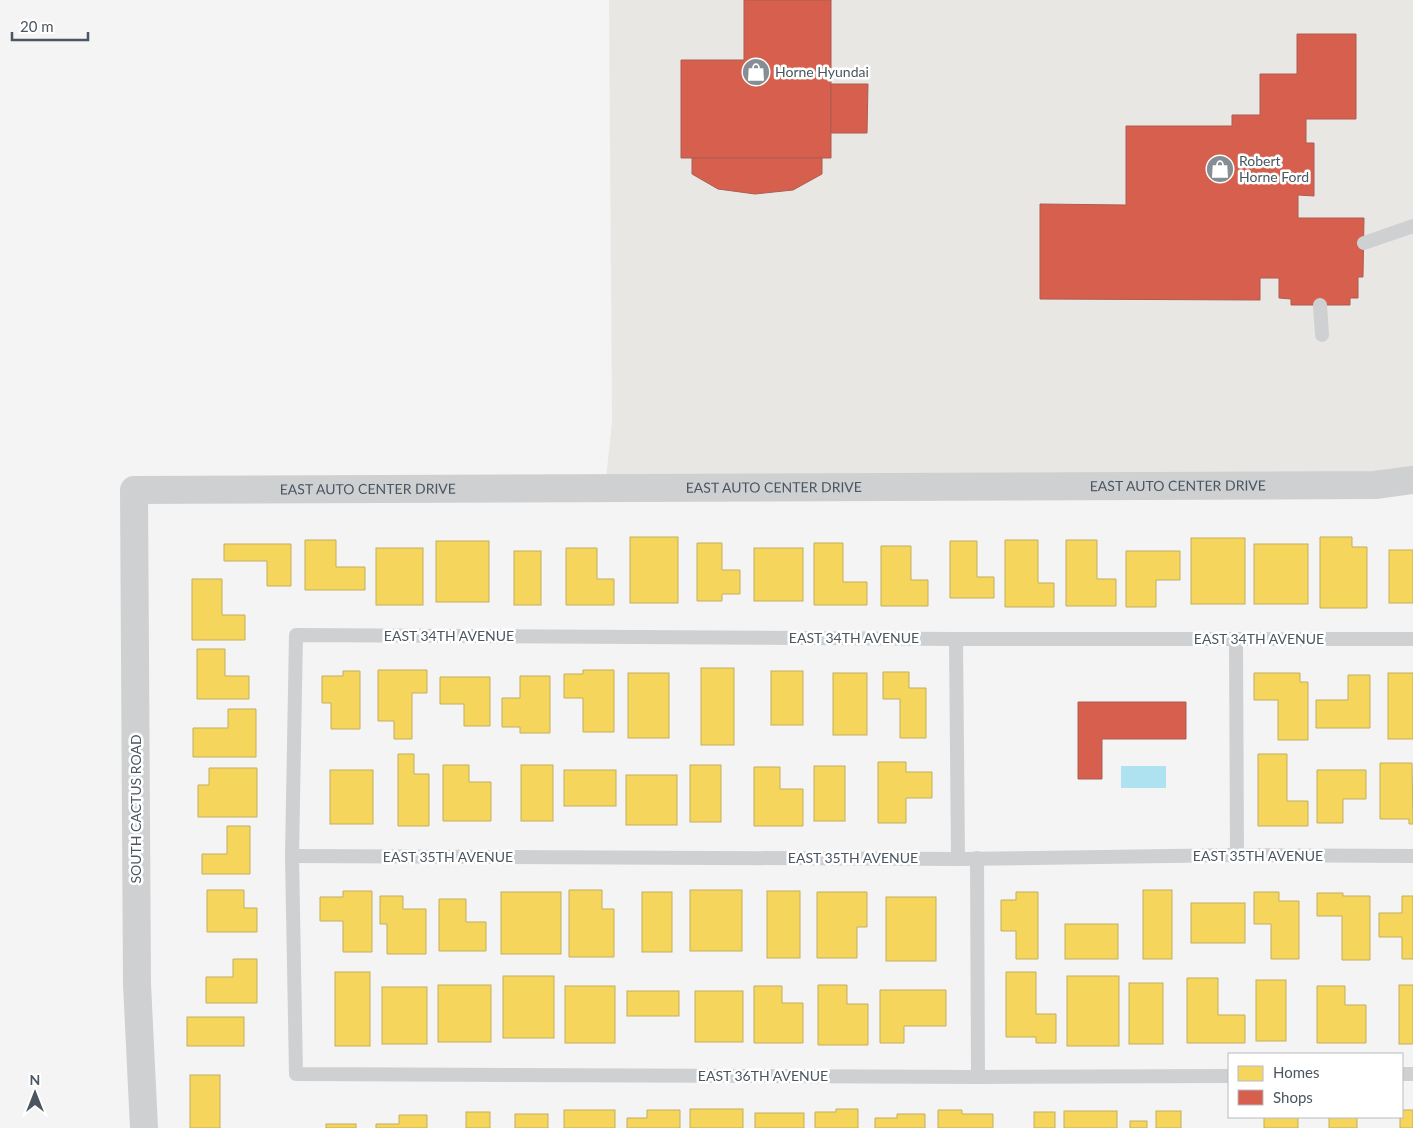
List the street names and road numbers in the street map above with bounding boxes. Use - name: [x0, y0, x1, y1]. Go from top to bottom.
- street label: EAST AUTO CENTER DRIVE: [1090, 476, 1266, 494]
- street label: EAST AUTO CENTER DRIVE: [686, 478, 862, 496]
- street label: EAST AUTO CENTER DRIVE: [280, 480, 456, 497]
- street label: EAST 34TH AVENUE: [384, 627, 514, 644]
- street label: EAST 34TH AVENUE: [789, 629, 919, 646]
- street label: EAST 34TH AVENUE: [1194, 630, 1324, 647]
- street label: SOUTH CACTUS ROAD: [127, 734, 144, 884]
- street label: EAST 35TH AVENUE: [1193, 847, 1323, 864]
- street label: EAST 35TH AVENUE: [383, 848, 513, 865]
- street label: EAST 35TH AVENUE: [788, 849, 918, 866]
- street label: EAST 36TH AVENUE: [698, 1067, 828, 1084]

